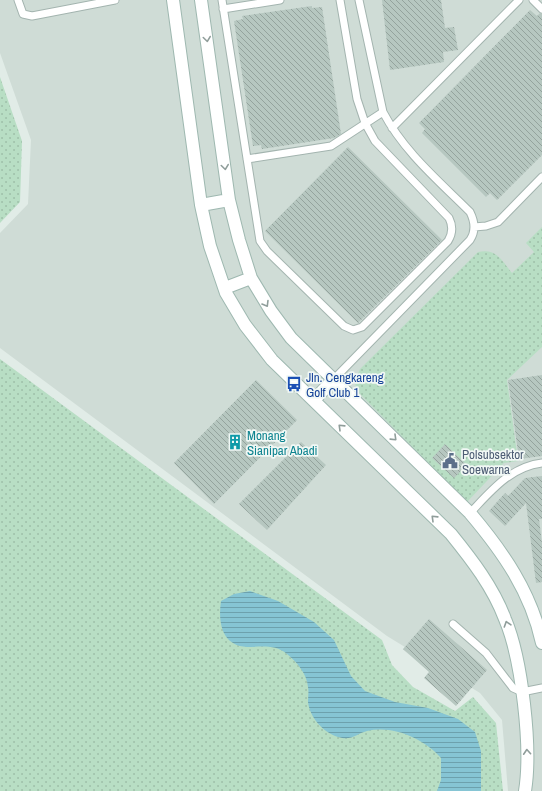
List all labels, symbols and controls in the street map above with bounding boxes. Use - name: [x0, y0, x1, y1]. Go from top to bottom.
- one-way arrow: [202, 36, 211, 42]
- one-way arrow: [220, 164, 229, 170]
- one-way arrow: [262, 300, 269, 307]
- place label: Jln. Cengkareng Golf Club 1: [306, 369, 384, 401]
- bus stop icon: Jln. Cengkareng Golf Club 1: [285, 375, 303, 393]
- one-way arrow: [338, 424, 346, 432]
- place label: Monang Sianipar Abadi: [247, 427, 318, 459]
- building icon: Monang Sianipar Abadi: [226, 433, 244, 451]
- one-way arrow: [389, 433, 397, 441]
- place label: Polsubsektor Soewarna: [462, 446, 524, 478]
- public building icon: Polsubsektor Soewarna: [441, 452, 459, 470]
- one-way arrow: [431, 515, 439, 523]
- one-way arrow: [503, 621, 512, 628]
- one-way arrow: [522, 749, 531, 755]

